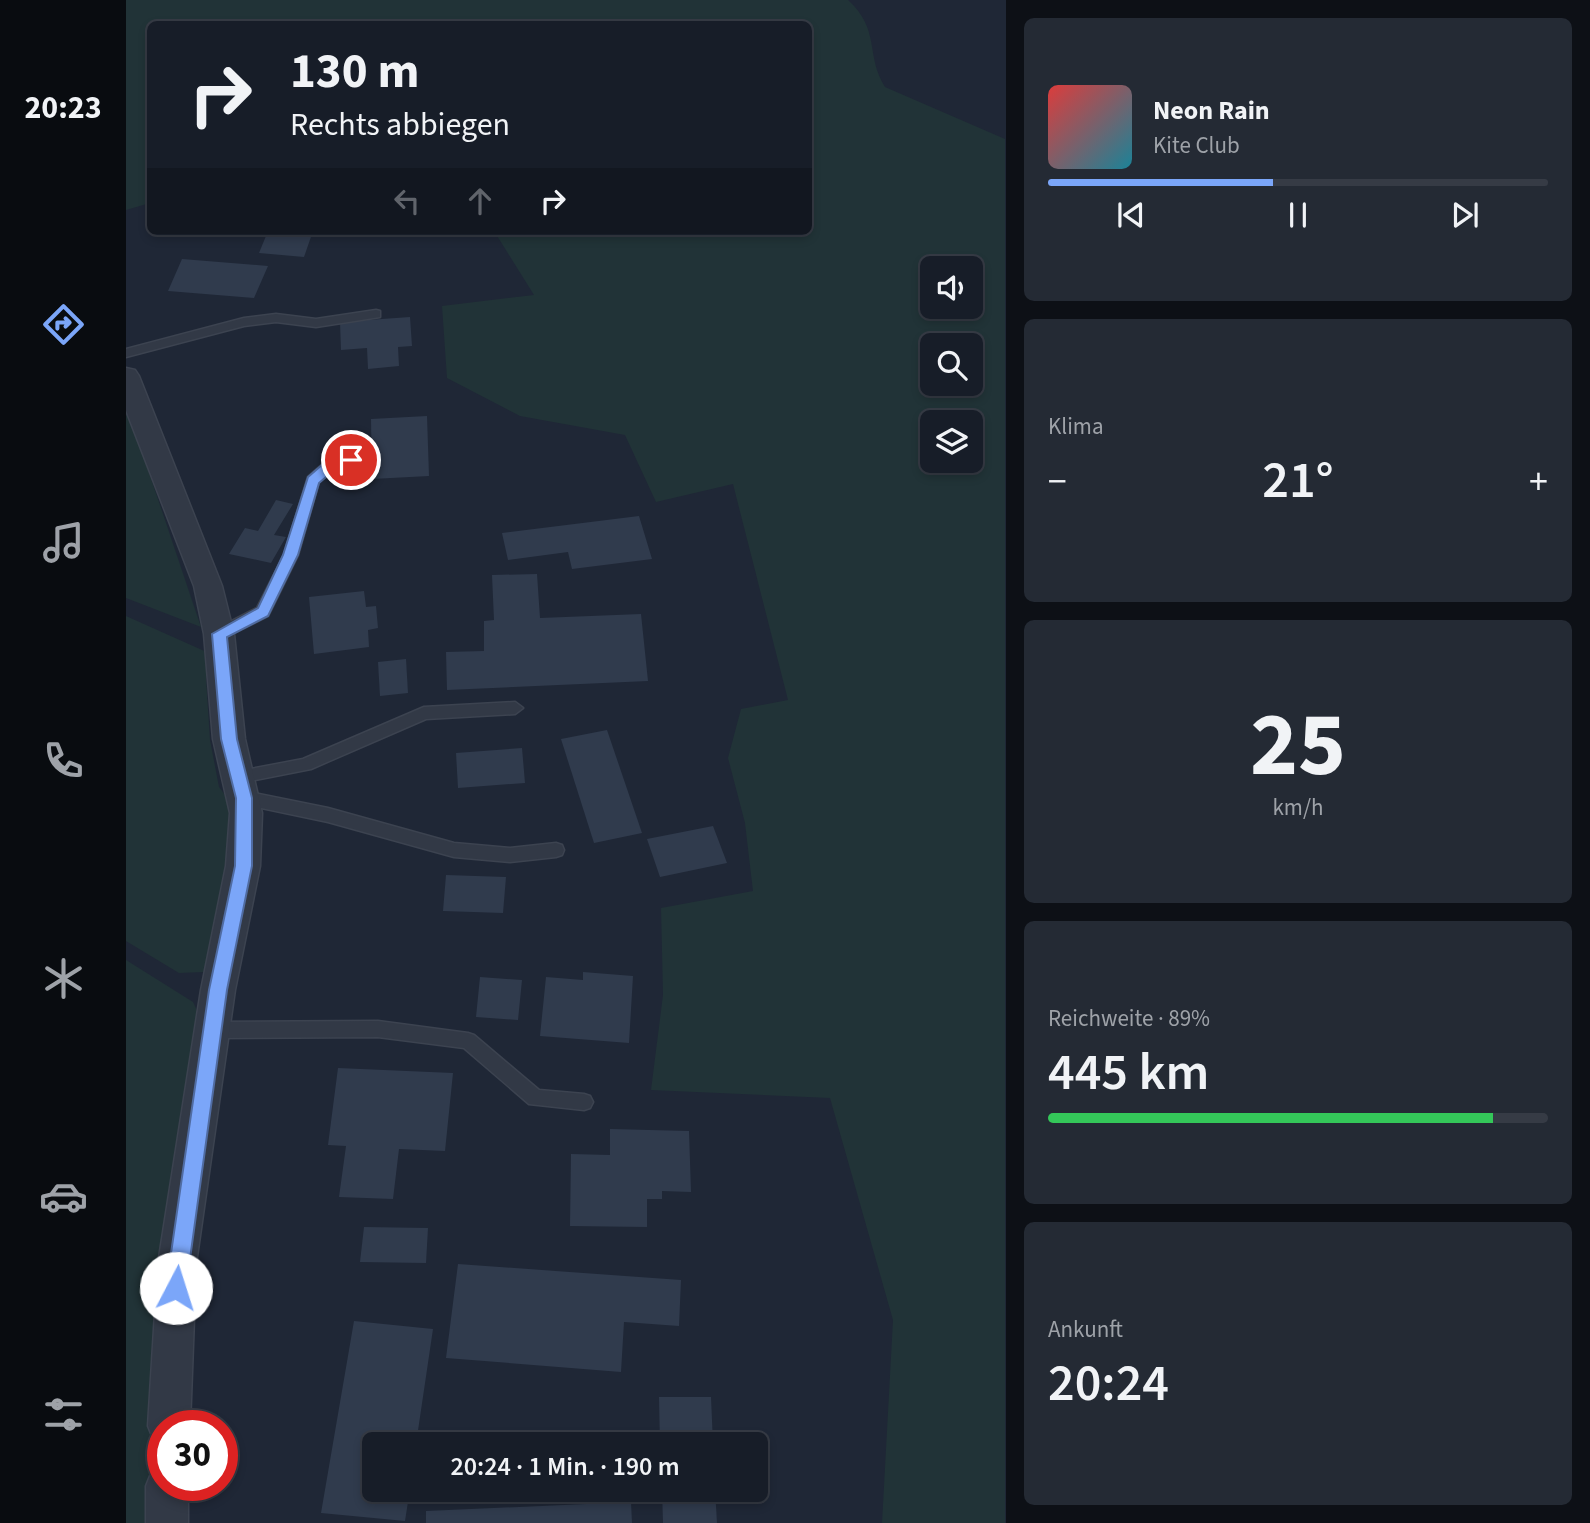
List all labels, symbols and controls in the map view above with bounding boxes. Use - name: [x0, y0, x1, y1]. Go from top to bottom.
- text: 130 m: [290, 37, 419, 107]
- icon: right: [175, 49, 266, 140]
- text: 20:23: [24, 85, 102, 131]
- text: Neon Rain: [1153, 92, 1270, 129]
- text: Rechts abbiegen: [290, 102, 510, 148]
- text: Kite Club: [1153, 129, 1240, 162]
- icon: left: [388, 182, 426, 220]
- icon: ahead: [461, 182, 499, 220]
- icon: right: [534, 182, 572, 220]
- icon: previous: [1112, 196, 1150, 234]
- icon: pause: [1279, 196, 1317, 234]
- icon: next: [1446, 196, 1484, 234]
- map controls: [920, 256, 983, 473]
- button: sound: [920, 256, 983, 319]
- icon: directions: [39, 300, 88, 349]
- button: search: [920, 333, 983, 396]
- button: layers: [920, 410, 983, 473]
- text: Klima: [1048, 410, 1104, 443]
- pin: [321, 430, 381, 490]
- icon: arrive: [332, 441, 370, 479]
- text: 21°: [1262, 444, 1334, 518]
- text: −: [1048, 455, 1067, 509]
- text: +: [1529, 455, 1548, 509]
- icon: music: [39, 518, 88, 567]
- text: 25: [1250, 681, 1346, 810]
- icon: phone: [39, 736, 88, 785]
- text: km/h: [1272, 791, 1324, 824]
- icon: climate: [39, 954, 88, 1003]
- text: Reichweite · 89%: [1048, 1002, 1210, 1035]
- text: 445 km: [1048, 1036, 1209, 1110]
- icon: car: [39, 1172, 88, 1221]
- position arrow: [139, 1251, 213, 1325]
- text: Ankunft: [1048, 1313, 1123, 1346]
- text: 20:24: [1048, 1347, 1169, 1421]
- icon: filters: [39, 1390, 88, 1439]
- speed limit sign: 30: [147, 1410, 238, 1501]
- text: 20:24 · 1 Min. · 190 m: [450, 1448, 680, 1485]

